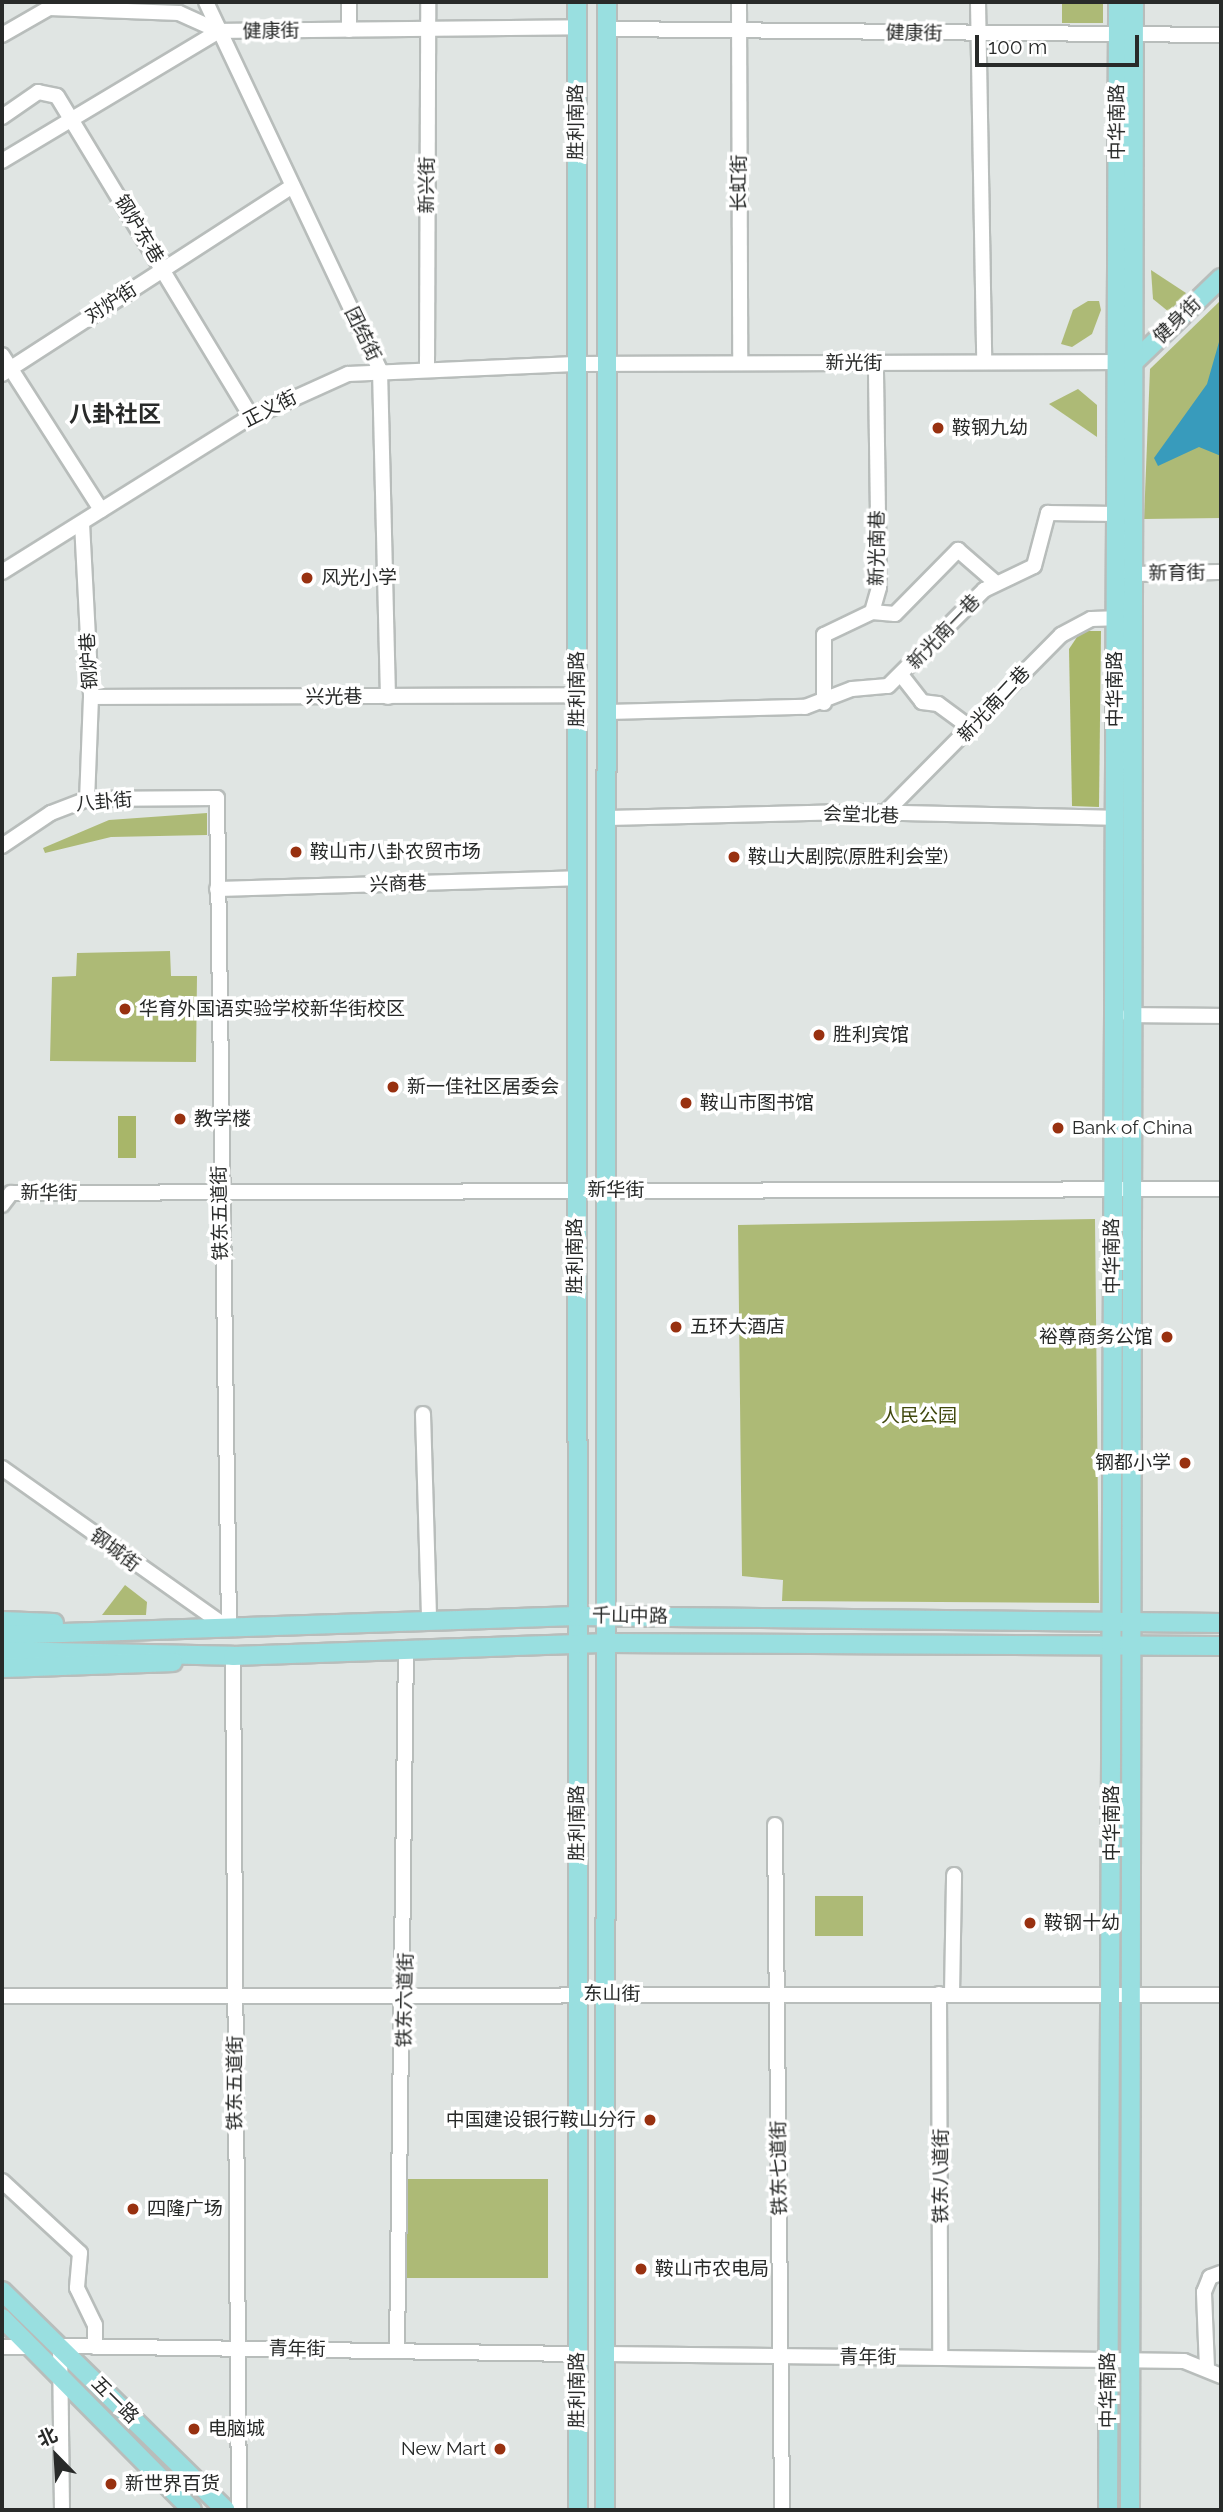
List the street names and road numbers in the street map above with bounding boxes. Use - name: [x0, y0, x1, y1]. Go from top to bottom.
- street label: 健康街: [242, 19, 300, 43]
- street label: 健康街: [885, 21, 943, 45]
- street label: 胜利南路: [565, 84, 587, 160]
- street label: 中华南路: [1106, 84, 1128, 160]
- street label: 长虹街: [728, 155, 750, 211]
- street label: 新兴街: [416, 157, 438, 213]
- street label: 钢炉东巷: [110, 191, 168, 267]
- street label: 对炉街: [81, 278, 141, 328]
- street label: 健身街: [1149, 292, 1205, 348]
- street label: 团结街: [340, 303, 386, 365]
- street label: 新光街: [826, 352, 882, 374]
- street label: 正义街: [239, 386, 301, 432]
- street label: 新光南巷: [865, 510, 889, 586]
- street label: 新育街: [1148, 561, 1206, 585]
- street label: 新光南一巷: [903, 590, 985, 674]
- street label: 钢炉巷: [76, 632, 102, 690]
- street label: 胜利南路: [566, 651, 588, 727]
- street label: 中华南路: [1104, 651, 1126, 727]
- street label: 新光南二巷: [953, 661, 1035, 747]
- street label: 兴光巷: [306, 686, 362, 708]
- street label: 八卦街: [75, 788, 133, 816]
- street label: 会堂北巷: [823, 802, 899, 828]
- street label: 兴商巷: [369, 872, 427, 896]
- street label: 铁东五道街: [208, 1165, 232, 1261]
- street label: 新华街: [588, 1179, 644, 1201]
- street label: 新华街: [21, 1182, 77, 1204]
- street label: 胜利南路: [564, 1218, 586, 1294]
- street label: 中华南路: [1101, 1218, 1123, 1294]
- street label: 钢城街: [85, 1524, 145, 1576]
- street label: 千山中路: [592, 1604, 668, 1628]
- street label: 胜利南路: [566, 1785, 588, 1861]
- street label: 中华南路: [1101, 1785, 1123, 1861]
- street label: 铁东六道街: [393, 1952, 417, 2048]
- street label: 东山街: [584, 1983, 640, 2005]
- street label: 铁东五道街: [224, 2036, 246, 2130]
- street label: 铁东七道街: [767, 2120, 791, 2216]
- street label: 铁东八道街: [930, 2129, 952, 2223]
- street label: 青年街: [268, 2337, 326, 2361]
- street label: 青年街: [840, 2346, 896, 2368]
- street label: 胜利南路: [566, 2352, 588, 2428]
- street label: 中华南路: [1097, 2352, 1119, 2428]
- street label: 五一路: [87, 2372, 143, 2428]

